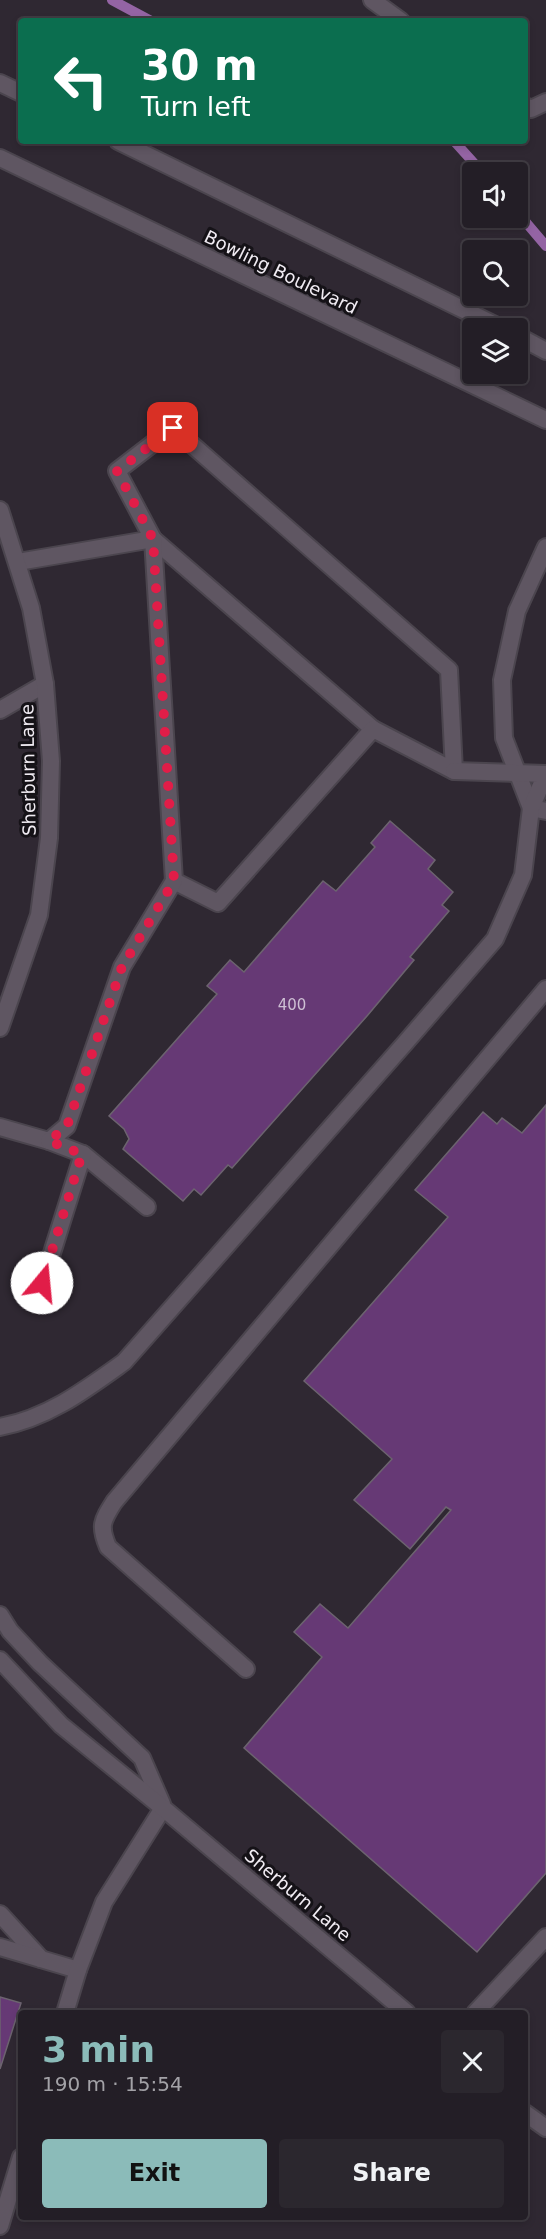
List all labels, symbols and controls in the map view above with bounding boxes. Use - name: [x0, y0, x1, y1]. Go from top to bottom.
- text: 30 m: [141, 41, 258, 90]
- icon: left: [42, 42, 120, 120]
- text: Turn left: [141, 91, 251, 122]
- map controls: [462, 162, 528, 384]
- button: sound: [462, 162, 528, 228]
- street label: Bowling Boulevard: [201, 226, 361, 318]
- button: search: [462, 240, 528, 306]
- button: layers: [462, 318, 528, 384]
- pin: [147, 402, 198, 453]
- icon: arrive: [156, 411, 189, 444]
- street label: Sherburn Lane: [16, 704, 40, 836]
- house number: 400: [278, 996, 306, 1014]
- position arrow: [10, 1251, 74, 1315]
- street label: Sherburn Lane: [241, 1845, 355, 1945]
- text: 3 min: [42, 2029, 155, 2070]
- button: close: [441, 2030, 504, 2093]
- text: 190 m · 15:54: [42, 2072, 183, 2096]
- button: Exit: [42, 2139, 267, 2208]
- button: Share: [279, 2139, 504, 2208]

